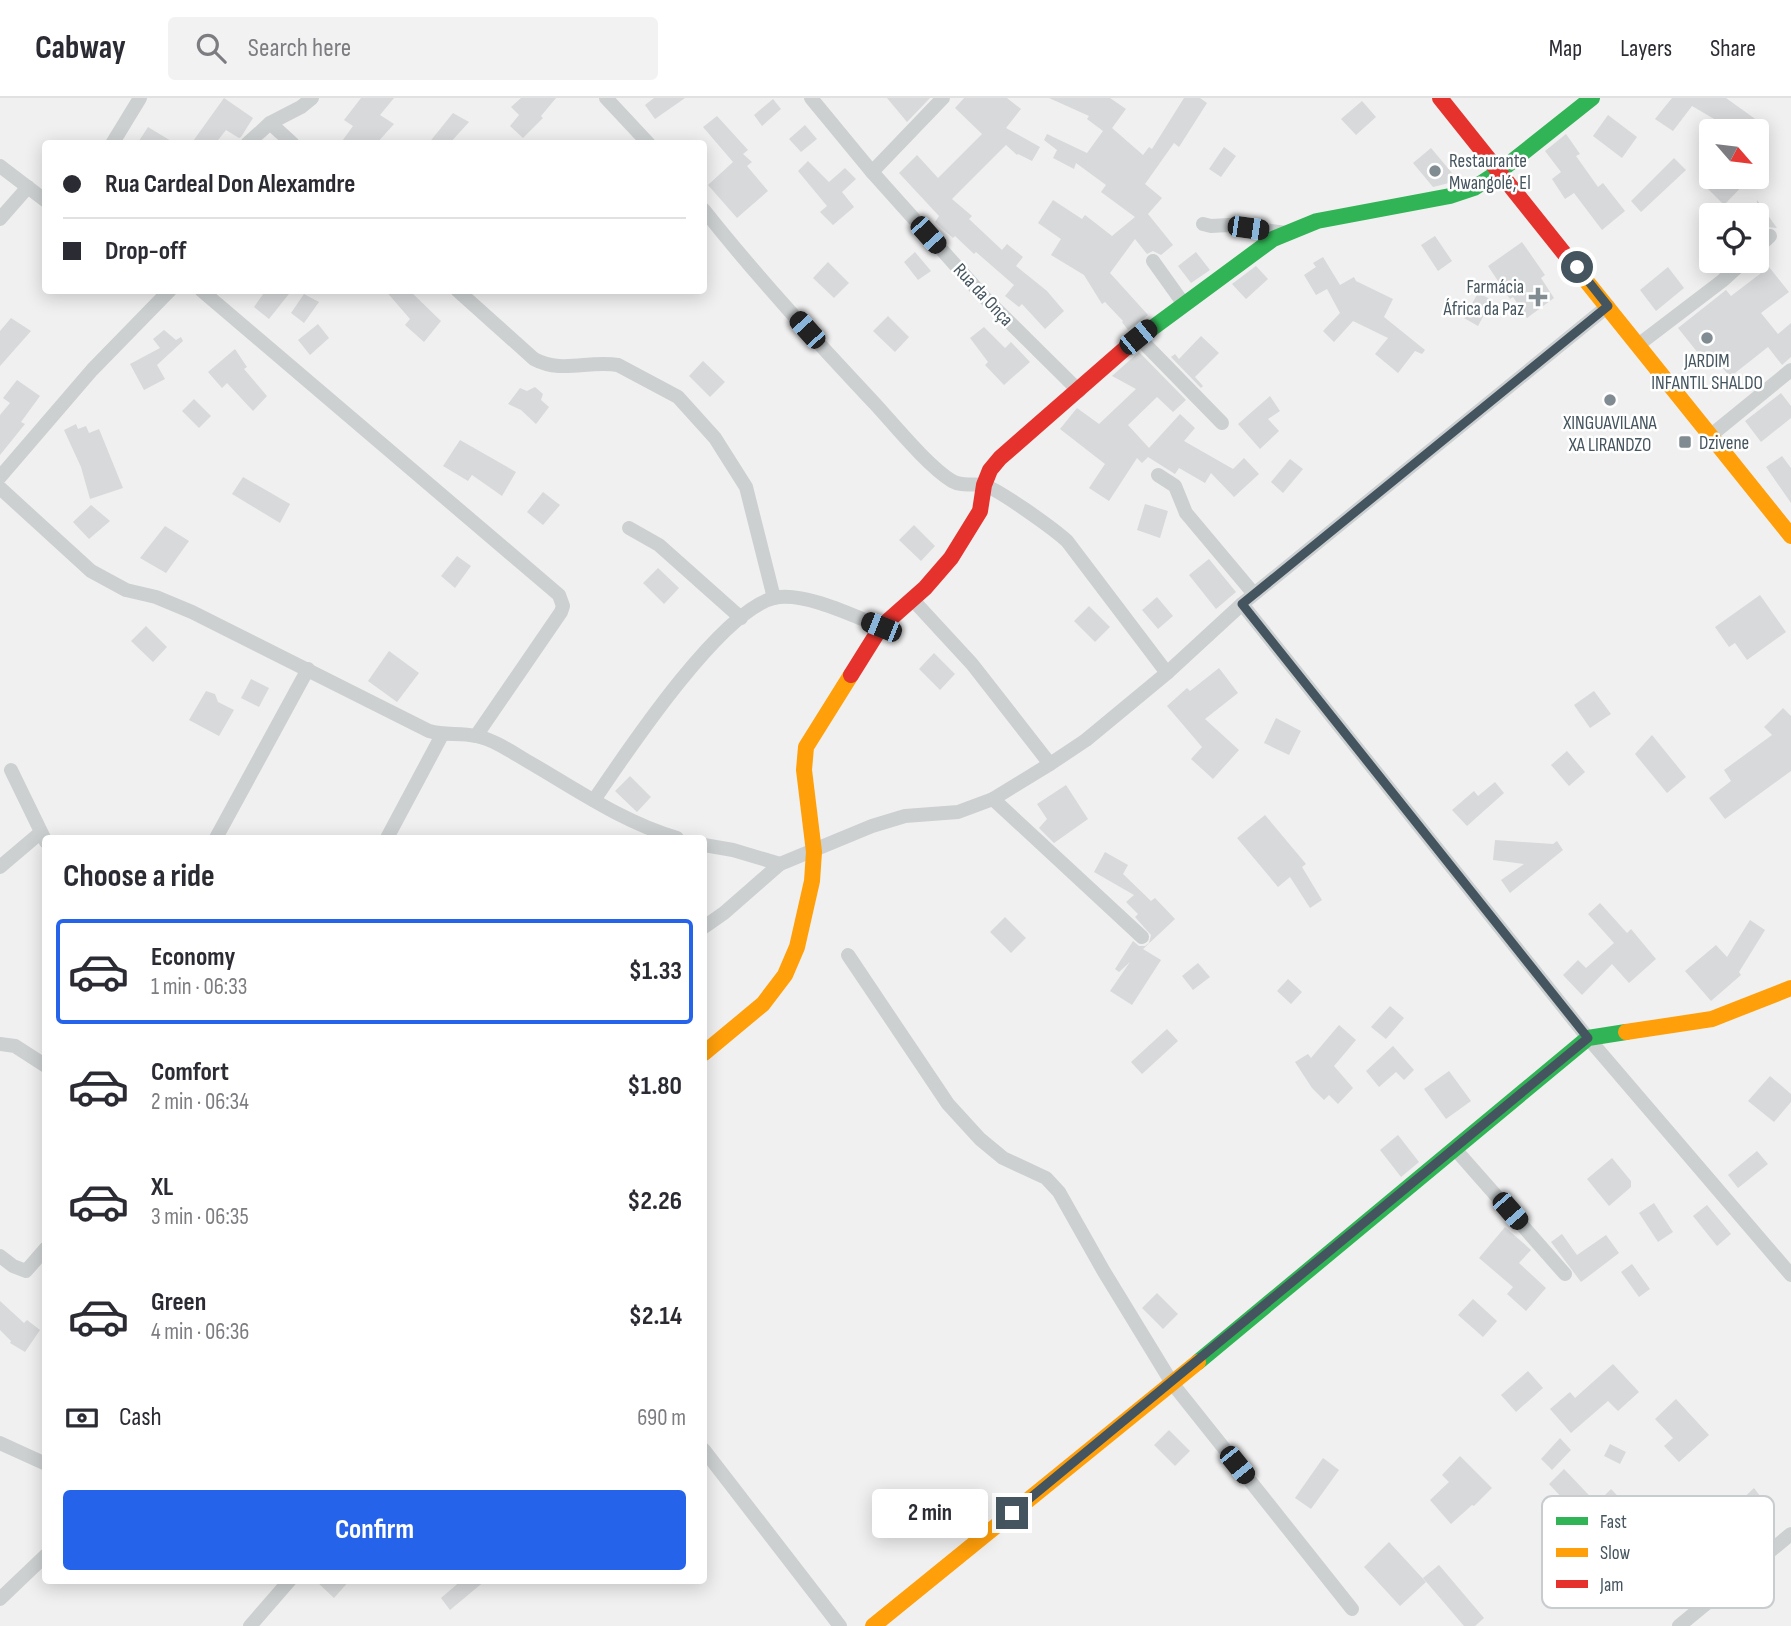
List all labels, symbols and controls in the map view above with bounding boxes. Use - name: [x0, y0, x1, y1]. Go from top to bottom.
- search box: [168, 17, 658, 80]
- text: Cabway: [35, 28, 126, 68]
- icon: search: [192, 29, 230, 67]
- text: Search here: [248, 33, 351, 64]
- text: Map: [1549, 34, 1582, 63]
- text: Layers: [1620, 34, 1672, 63]
- text: Share: [1710, 34, 1756, 63]
- north arrow: [1699, 119, 1769, 189]
- map controls: [1699, 119, 1769, 273]
- place label: Restaurante Mwangolé, El: [1449, 150, 1531, 195]
- marker: Restaurante Mwangolé, El: [1427, 163, 1443, 179]
- text: Rua Cardeal Don Alexamdre: [105, 169, 355, 200]
- button: locate: [1699, 203, 1769, 273]
- car: [907, 212, 950, 258]
- car: [1226, 215, 1271, 241]
- text: Drop-off: [105, 236, 186, 267]
- route start: [1561, 251, 1593, 283]
- street label: Rua da Onça: [948, 259, 1018, 331]
- place label: Farmácia África da Paz: [1442, 276, 1524, 321]
- marker: Farmácia África da Paz: [1530, 289, 1546, 305]
- car: [786, 307, 829, 353]
- car: [1116, 316, 1161, 358]
- marker: JARDIM INFANTIL SHALDO: [1699, 330, 1715, 346]
- place label: JARDIM INFANTIL SHALDO: [1651, 350, 1763, 395]
- marker: XINGUAVILANA XA LIRANDZO: [1602, 392, 1618, 408]
- place label: XINGUAVILANA XA LIRANDZO: [1562, 412, 1658, 457]
- place label: Dzivene: [1699, 432, 1749, 455]
- marker: Dzivene: [1677, 434, 1693, 450]
- car: [858, 609, 905, 645]
- text: Choose a ride: [63, 857, 215, 896]
- icon: car: [67, 940, 130, 1003]
- text: Economy: [151, 942, 235, 973]
- text: $1.33: [629, 956, 682, 987]
- text: 1 min · 06:33: [151, 973, 247, 1001]
- icon: car: [67, 1055, 130, 1118]
- text: Comfort: [151, 1057, 229, 1088]
- text: $1.80: [627, 1071, 682, 1102]
- text: 2 min · 06:34: [151, 1088, 249, 1116]
- icon: car: [67, 1170, 130, 1233]
- text: XL: [151, 1172, 173, 1203]
- text: $2.26: [627, 1186, 682, 1217]
- car: [1489, 1188, 1532, 1234]
- text: 3 min · 06:35: [151, 1203, 249, 1231]
- icon: car: [67, 1285, 130, 1348]
- text: Green: [151, 1287, 206, 1318]
- text: $2.14: [629, 1301, 682, 1332]
- text: 4 min · 06:36: [151, 1318, 249, 1346]
- icon: cash: [63, 1399, 101, 1437]
- text: Cash: [119, 1402, 162, 1433]
- text: 690 m: [637, 1404, 686, 1432]
- car: [1216, 1442, 1259, 1488]
- callout: 2 min: [872, 1488, 988, 1538]
- button: Confirm: [63, 1490, 686, 1570]
- legend: [1542, 1496, 1774, 1608]
- route end: [996, 1497, 1028, 1529]
- text: 2 min: [908, 1499, 952, 1527]
- text: Fast: [1600, 1511, 1627, 1534]
- text: Slow: [1600, 1542, 1630, 1565]
- text: Jam: [1599, 1574, 1623, 1597]

